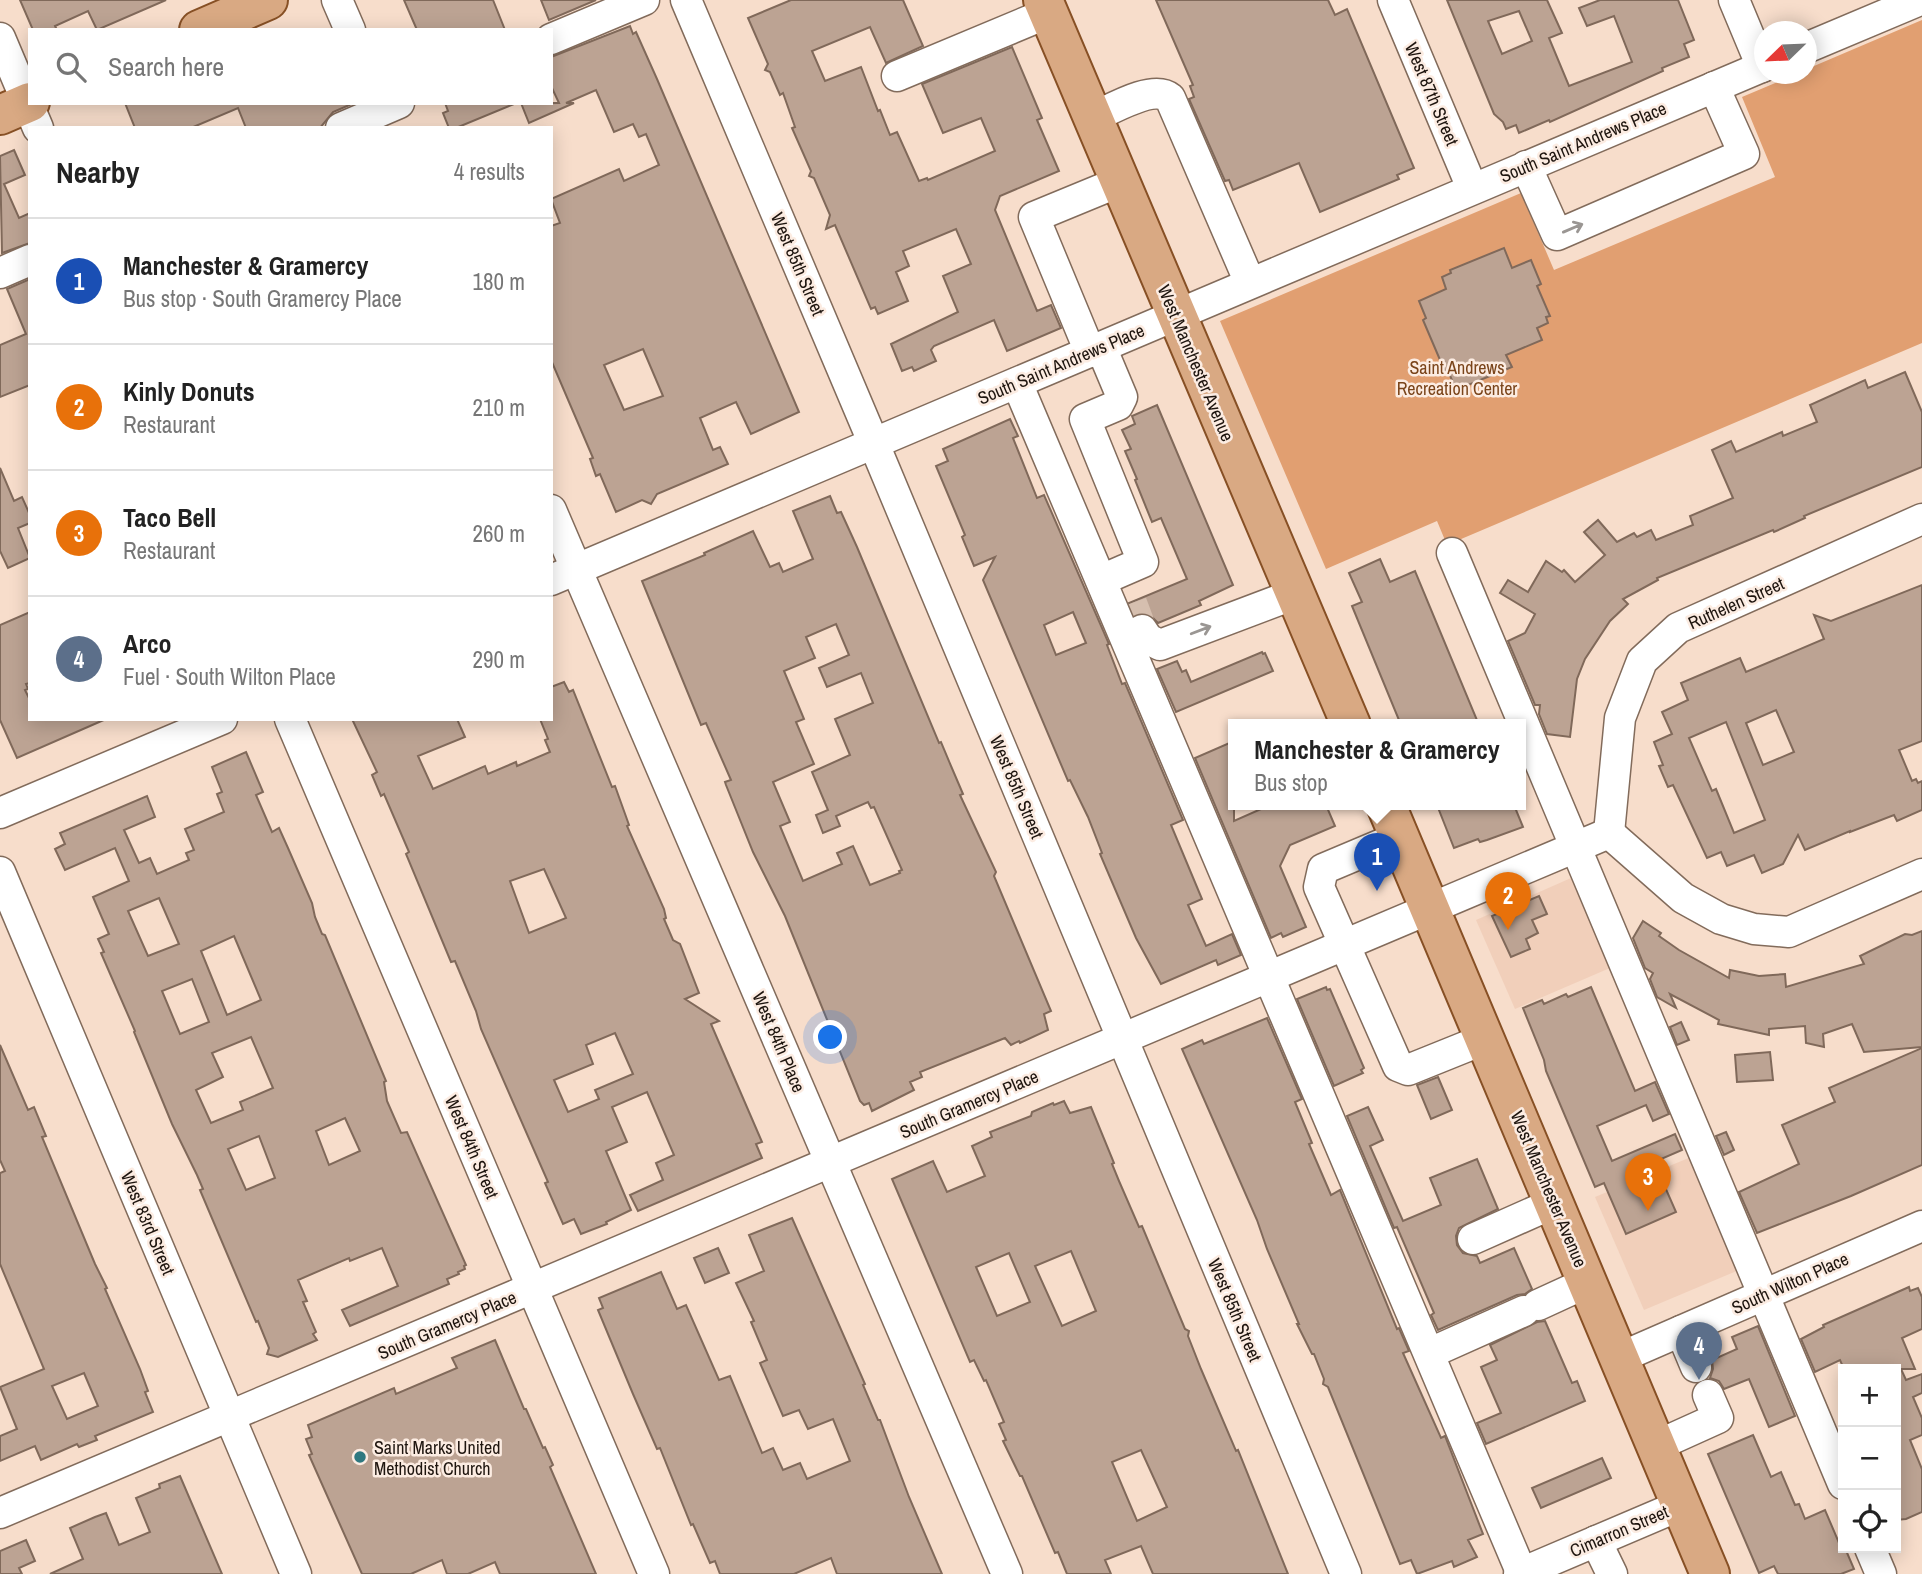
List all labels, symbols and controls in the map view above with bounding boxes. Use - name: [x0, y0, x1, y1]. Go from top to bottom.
- north arrow: [1754, 21, 1817, 84]
- search box: [28, 28, 553, 105]
- street label: West 87th Street: [1399, 39, 1465, 149]
- icon: search: [52, 48, 90, 86]
- text: Search here: [108, 49, 224, 84]
- street label: South Saint Andrews Place: [1496, 96, 1670, 188]
- text: Nearby: [56, 152, 139, 192]
- text: 4 results: [454, 156, 525, 187]
- street label: West 85th Street: [765, 209, 831, 319]
- one-way arrow: [1561, 221, 1583, 234]
- text: Manchester & Gramercy: [123, 248, 368, 283]
- text: 1: [74, 266, 84, 297]
- text: 180 m: [473, 266, 525, 297]
- street label: West Manchester Avenue: [1152, 281, 1240, 445]
- text: Bus stop · South Gramercy Place: [123, 283, 402, 314]
- street label: South Saint Andrews Place: [974, 318, 1148, 410]
- park label: Saint Andrews Recreation Center: [1397, 355, 1517, 401]
- text: Kinly Donuts: [123, 374, 254, 409]
- text: 2: [74, 392, 84, 423]
- text: 210 m: [473, 392, 525, 423]
- text: Restaurant: [123, 409, 215, 440]
- text: Taco Bell: [123, 500, 216, 535]
- text: 3: [74, 518, 84, 549]
- text: 260 m: [473, 518, 525, 549]
- text: Restaurant: [123, 535, 215, 566]
- street label: Ruthelen Street: [1684, 571, 1788, 635]
- one-way arrow: [1189, 622, 1211, 635]
- text: Arco: [123, 626, 172, 661]
- text: 4: [74, 644, 84, 675]
- text: 290 m: [473, 644, 525, 675]
- text: Fuel · South Wilton Place: [123, 661, 336, 692]
- popup: [1228, 719, 1526, 810]
- street label: West 85th Street: [984, 732, 1050, 842]
- text: Manchester & Gramercy: [1254, 732, 1500, 767]
- text: Bus stop: [1254, 767, 1328, 798]
- pin: 1: [1354, 833, 1400, 891]
- pin: 2: [1485, 872, 1531, 930]
- street label: West 84th Place: [747, 988, 811, 1096]
- your location: [813, 1020, 847, 1054]
- street label: South Gramercy Place: [896, 1063, 1042, 1145]
- street label: West 84th Street: [439, 1092, 505, 1202]
- street label: West Manchester Avenue: [1505, 1107, 1593, 1271]
- pin: 3: [1625, 1153, 1671, 1211]
- street label: West 83rd Street: [115, 1167, 181, 1279]
- street label: South Wilton Place: [1728, 1246, 1852, 1320]
- street label: West 85th Street: [1202, 1255, 1268, 1365]
- street label: South Gramercy Place: [374, 1284, 520, 1366]
- pin: 4: [1676, 1322, 1722, 1380]
- map controls: [1838, 1364, 1901, 1553]
- button: +: [1838, 1364, 1901, 1427]
- button: −: [1838, 1427, 1901, 1490]
- place label: Saint Marks United Methodist Church: [374, 1435, 500, 1481]
- marker: Saint Marks United Methodist Church: [352, 1449, 368, 1465]
- button: locate: [1838, 1490, 1901, 1553]
- street label: Cimarron Street: [1566, 1499, 1672, 1563]

